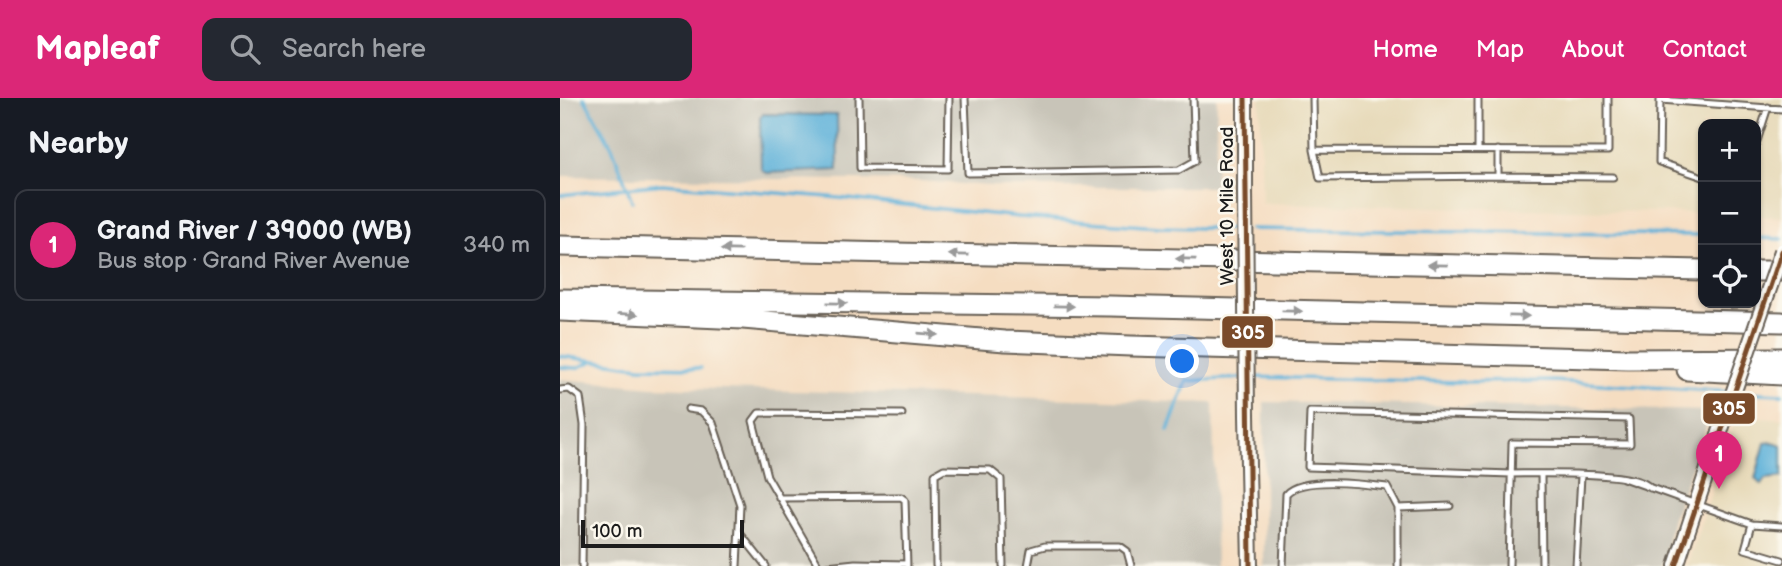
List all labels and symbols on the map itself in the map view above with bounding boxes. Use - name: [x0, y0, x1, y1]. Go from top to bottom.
- street label: West 10 Mile Road: [1216, 127, 1239, 285]
- one-way arrow: [720, 244, 742, 255]
- one-way arrow: [947, 249, 969, 260]
- one-way arrow: [1175, 254, 1197, 265]
- one-way arrow: [1427, 259, 1449, 271]
- one-way arrow: [826, 297, 848, 309]
- one-way arrow: [1053, 300, 1075, 312]
- one-way arrow: [1281, 305, 1303, 316]
- one-way arrow: [617, 309, 639, 320]
- one-way arrow: [1508, 310, 1530, 322]
- line badge: 305: [1221, 315, 1274, 349]
- text: 305: [1231, 322, 1265, 345]
- one-way arrow: [918, 329, 940, 340]
- your location: [1165, 344, 1199, 378]
- line badge: 305: [1702, 392, 1756, 425]
- text: 305: [1712, 398, 1746, 421]
- pin: 1: [1696, 431, 1742, 489]
- scale bar: [581, 517, 744, 549]

